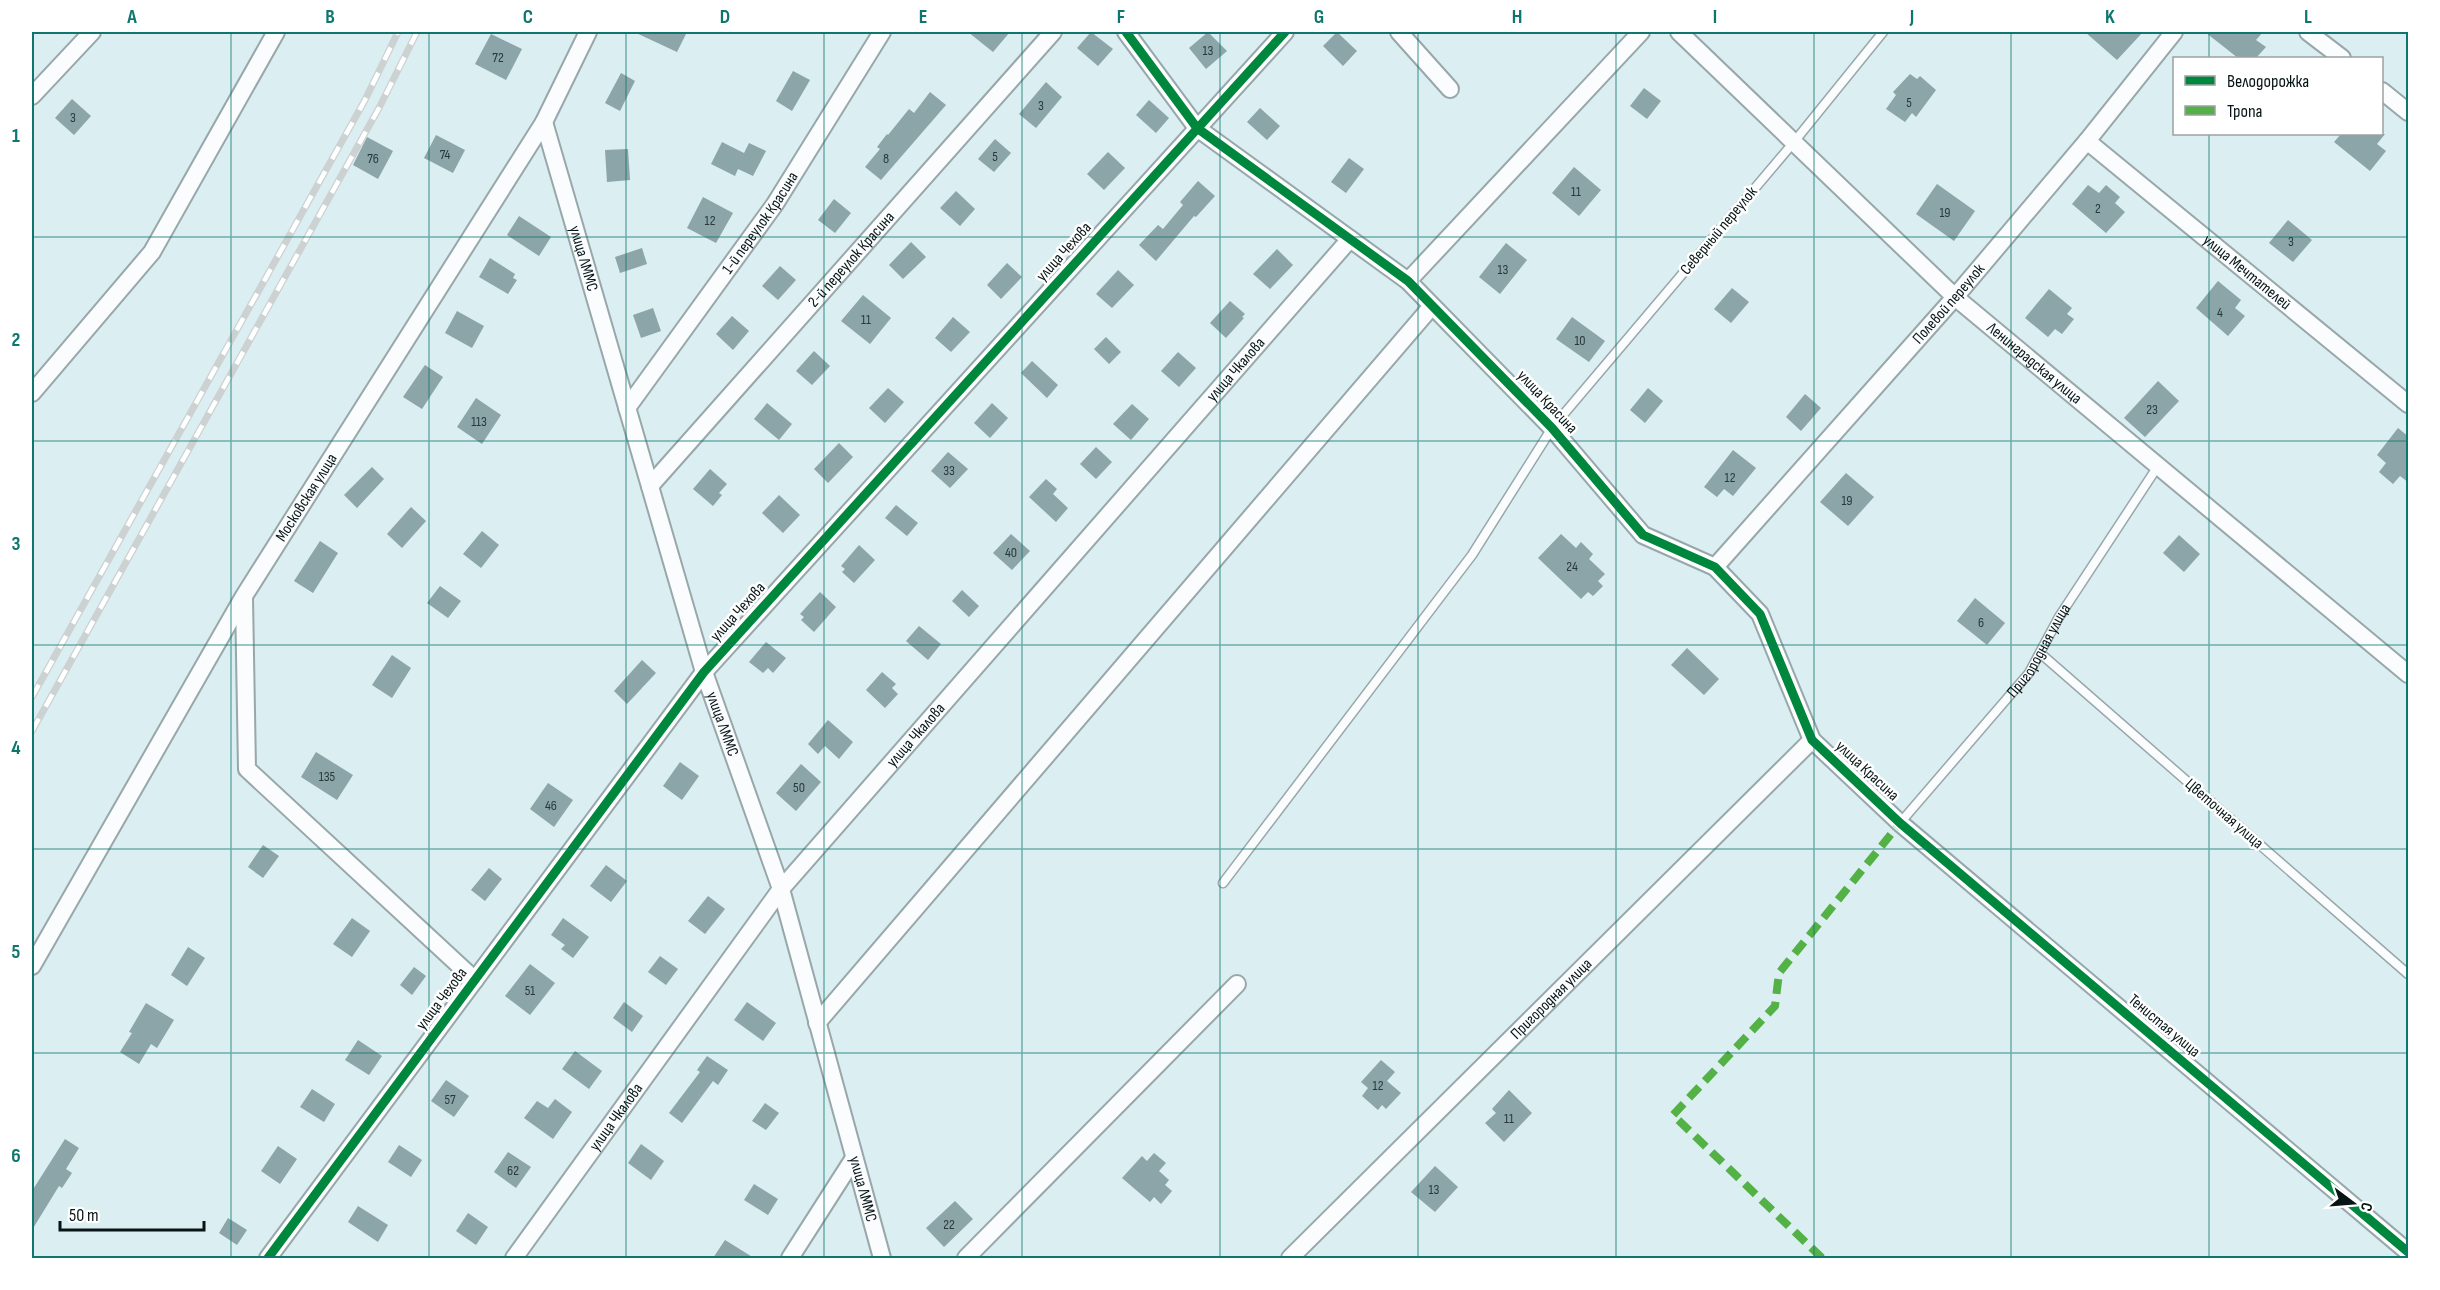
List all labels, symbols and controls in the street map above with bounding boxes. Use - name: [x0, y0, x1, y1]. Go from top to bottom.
- text: A: [126, 5, 137, 29]
- text: B: [325, 5, 335, 29]
- text: C: [523, 5, 533, 29]
- text: D: [720, 5, 730, 29]
- text: E: [919, 5, 927, 29]
- text: F: [1117, 5, 1125, 29]
- text: G: [1314, 5, 1324, 29]
- text: H: [1512, 5, 1522, 29]
- text: I: [1713, 5, 1717, 29]
- text: J: [1909, 5, 1914, 29]
- text: K: [2105, 5, 2115, 29]
- text: L: [2304, 5, 2312, 29]
- house number: 13: [1203, 42, 1214, 59]
- house number: 72: [492, 49, 504, 66]
- legend: [2173, 57, 2383, 135]
- text: Велодорожка: [2227, 71, 2309, 92]
- house number: 5: [1906, 94, 1912, 111]
- house number: 3: [1038, 97, 1044, 114]
- text: Тропа: [2227, 101, 2263, 122]
- house number: 3: [70, 109, 76, 126]
- text: 1: [12, 124, 20, 148]
- house number: 74: [440, 146, 451, 163]
- house number: 5: [992, 148, 998, 165]
- house number: 76: [367, 150, 379, 167]
- house number: 8: [883, 150, 889, 167]
- street label: 1-й переулок Красина: [718, 168, 802, 278]
- street label: Северный переулок: [1677, 182, 1762, 279]
- house number: 11: [1571, 183, 1581, 200]
- house number: 2: [2095, 200, 2101, 217]
- house number: 19: [1939, 204, 1951, 221]
- street label: 2-й переулок Красина: [804, 208, 898, 311]
- house number: 12: [705, 212, 716, 229]
- street label: улица Чехова: [1033, 219, 1095, 285]
- street label: улица ЛММС: [565, 223, 602, 294]
- street label: улица Мечтателей: [2199, 231, 2295, 314]
- house number: 3: [2288, 233, 2294, 250]
- street label: Полевой переулок: [1908, 259, 1989, 348]
- house number: 13: [1498, 261, 1509, 278]
- house number: 4: [2217, 304, 2223, 321]
- house number: 11: [861, 311, 871, 328]
- street label: Ленинградская улица: [1982, 318, 2086, 408]
- text: 2: [12, 328, 20, 352]
- house number: 10: [1574, 332, 1586, 349]
- street label: улица Чкалова: [1203, 333, 1269, 405]
- street label: улица Красина: [1513, 366, 1581, 438]
- house number: 23: [2146, 401, 2158, 418]
- house number: 113: [471, 413, 487, 430]
- street label: Московская улица: [271, 450, 341, 545]
- house number: 33: [943, 462, 955, 479]
- house number: 12: [1725, 469, 1736, 486]
- house number: 19: [1841, 492, 1853, 509]
- text: 3: [12, 532, 21, 556]
- house number: 40: [1005, 544, 1017, 561]
- house number: 24: [1566, 558, 1578, 575]
- street label: улица Чехова: [707, 579, 769, 645]
- street label: Пригородная улица: [2003, 600, 2075, 701]
- house number: 6: [1978, 614, 1984, 631]
- street label: улица ЛММС: [702, 689, 743, 759]
- street label: улица Чкалова: [883, 699, 949, 771]
- text: 4: [11, 736, 21, 760]
- street label: улица Красина: [1831, 737, 1903, 805]
- house number: 135: [319, 768, 336, 785]
- street label: Цветочная улица: [2181, 775, 2267, 853]
- house number: 50: [793, 779, 805, 796]
- house number: 46: [545, 797, 557, 814]
- text: 5: [12, 940, 21, 964]
- street label: Пригородная улица: [1507, 954, 1596, 1043]
- street label: улица Чехова: [412, 964, 472, 1034]
- house number: 51: [525, 982, 535, 999]
- street label: Тенистая улица: [2124, 990, 2204, 1062]
- house number: 12: [1373, 1077, 1384, 1094]
- street label: улица Чкалова: [585, 1080, 647, 1155]
- house number: 57: [444, 1091, 456, 1108]
- house number: 11: [1504, 1110, 1514, 1127]
- text: 6: [11, 1144, 21, 1168]
- street label: улица ЛММС: [845, 1154, 881, 1224]
- house number: 62: [507, 1162, 519, 1179]
- north arrow: [2323, 1173, 2383, 1233]
- house number: 13: [1429, 1181, 1440, 1198]
- scale bar: [60, 1194, 204, 1232]
- text: С: [2356, 1200, 2376, 1213]
- text: 50 m: [69, 1205, 99, 1226]
- house number: 22: [943, 1216, 955, 1233]

